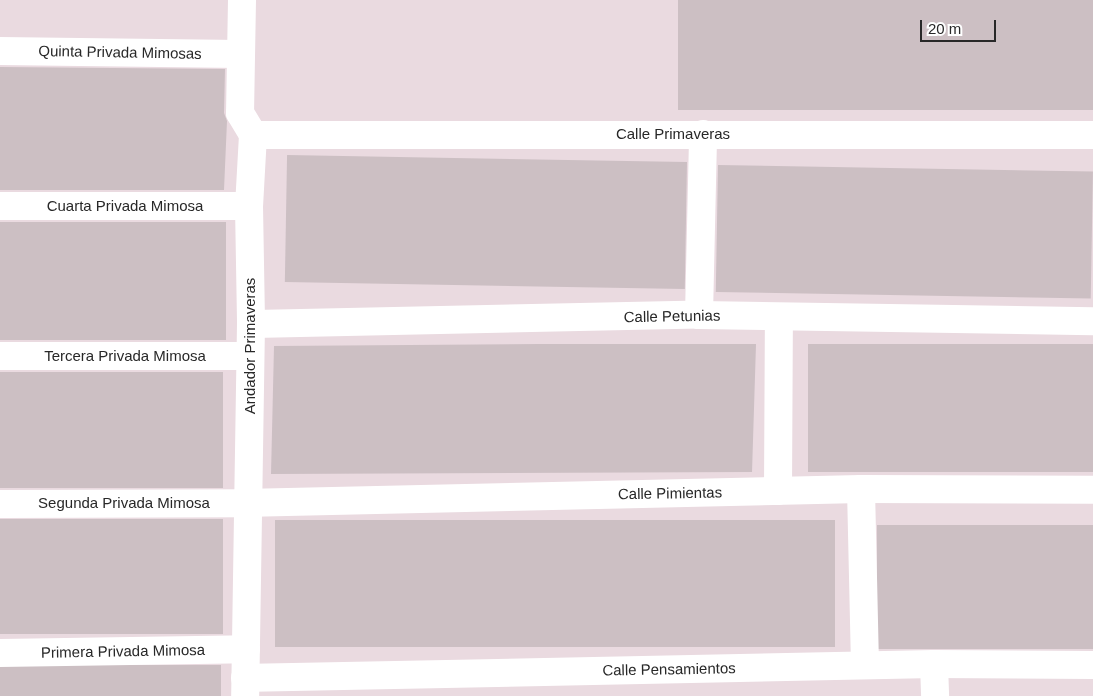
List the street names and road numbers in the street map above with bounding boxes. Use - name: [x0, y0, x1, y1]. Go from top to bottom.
- street label: Quinta Privada Mimosas: [38, 42, 202, 62]
- street label: Calle Primaveras: [616, 125, 730, 143]
- street label: Cuarta Privada Mimosa: [47, 197, 203, 215]
- street label: Andador Primaveras: [241, 278, 259, 414]
- street label: Calle Petunias: [623, 306, 721, 326]
- street label: Tercera Privada Mimosa: [44, 347, 206, 365]
- street label: Calle Pimientas: [618, 483, 722, 503]
- street label: Segunda Privada Mimosa: [38, 494, 210, 512]
- street label: Primera Privada Mimosa: [41, 641, 205, 661]
- street label: Calle Pensamientos: [602, 659, 736, 679]

